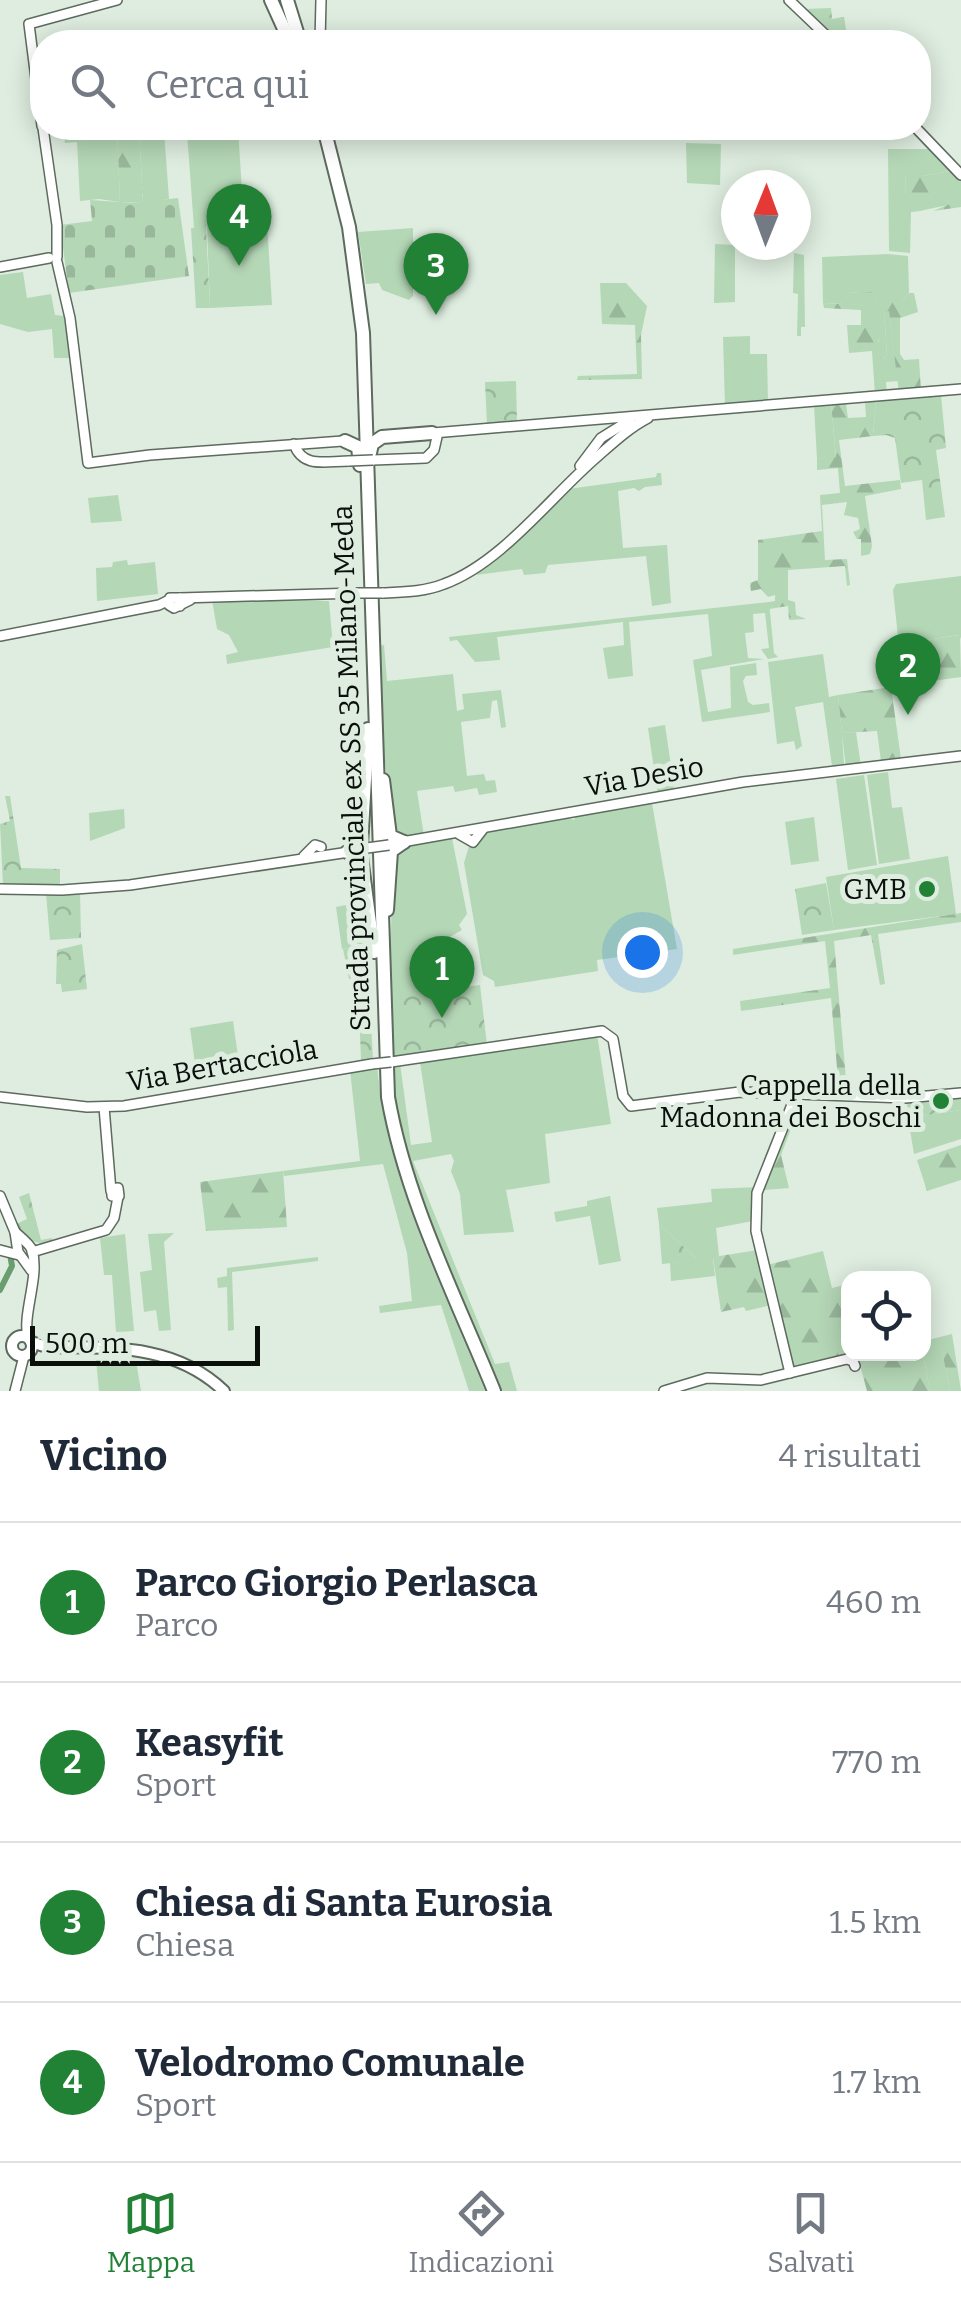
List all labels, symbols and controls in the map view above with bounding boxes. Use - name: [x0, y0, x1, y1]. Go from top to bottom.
- search box: [30, 30, 931, 140]
- icon: search: [65, 58, 120, 113]
- text: Cerca qui: [145, 62, 309, 108]
- north arrow: [721, 170, 811, 260]
- pin: 4: [206, 184, 272, 266]
- pin: 3: [404, 232, 468, 315]
- street label: Strada provinciale ex SS 35 Milano-Meda: [326, 504, 377, 1032]
- pin: 2: [876, 632, 940, 715]
- street label: Via Desio: [582, 750, 706, 803]
- place label: GMB: [843, 873, 907, 906]
- marker: GMB: [916, 878, 938, 900]
- your location: [617, 927, 668, 978]
- pin: 1: [410, 936, 474, 1018]
- street label: Via Bertacciola: [124, 1032, 320, 1098]
- place label: Cappella della Madonna dei Boschi: [659, 1069, 921, 1134]
- marker: Cappella della Madonna dei Boschi: [930, 1090, 952, 1112]
- map controls: [841, 1271, 931, 1361]
- button: locate: [841, 1271, 931, 1361]
- scale bar: [30, 1321, 260, 1366]
- text: 500 m: [45, 1327, 128, 1360]
- text: Vicino: [40, 1431, 167, 1481]
- text: 4 risultati: [778, 1437, 921, 1475]
- text: Parco Giorgio Perlasca: [135, 1560, 537, 1606]
- text: 1: [66, 1583, 79, 1621]
- text: 460 m: [826, 1583, 921, 1621]
- text: Parco: [135, 1606, 218, 1644]
- text: Keasyfit: [135, 1720, 284, 1766]
- text: 2: [63, 1743, 82, 1781]
- text: 770 m: [832, 1743, 921, 1781]
- text: Sport: [135, 1766, 216, 1804]
- text: Chiesa di Santa Eurosia: [135, 1880, 552, 1926]
- text: 3: [63, 1903, 82, 1941]
- text: 1.5 km: [830, 1903, 921, 1941]
- text: Chiesa: [135, 1926, 234, 1964]
- text: Velodromo Comunale: [135, 2040, 525, 2086]
- text: 4: [63, 2063, 82, 2101]
- text: 1.7 km: [832, 2063, 921, 2101]
- text: Sport: [135, 2086, 216, 2124]
- tab: Mappa: [107, 2186, 195, 2279]
- tab: Indicazioni: [408, 2186, 554, 2279]
- tab: Salvati: [767, 2186, 854, 2279]

